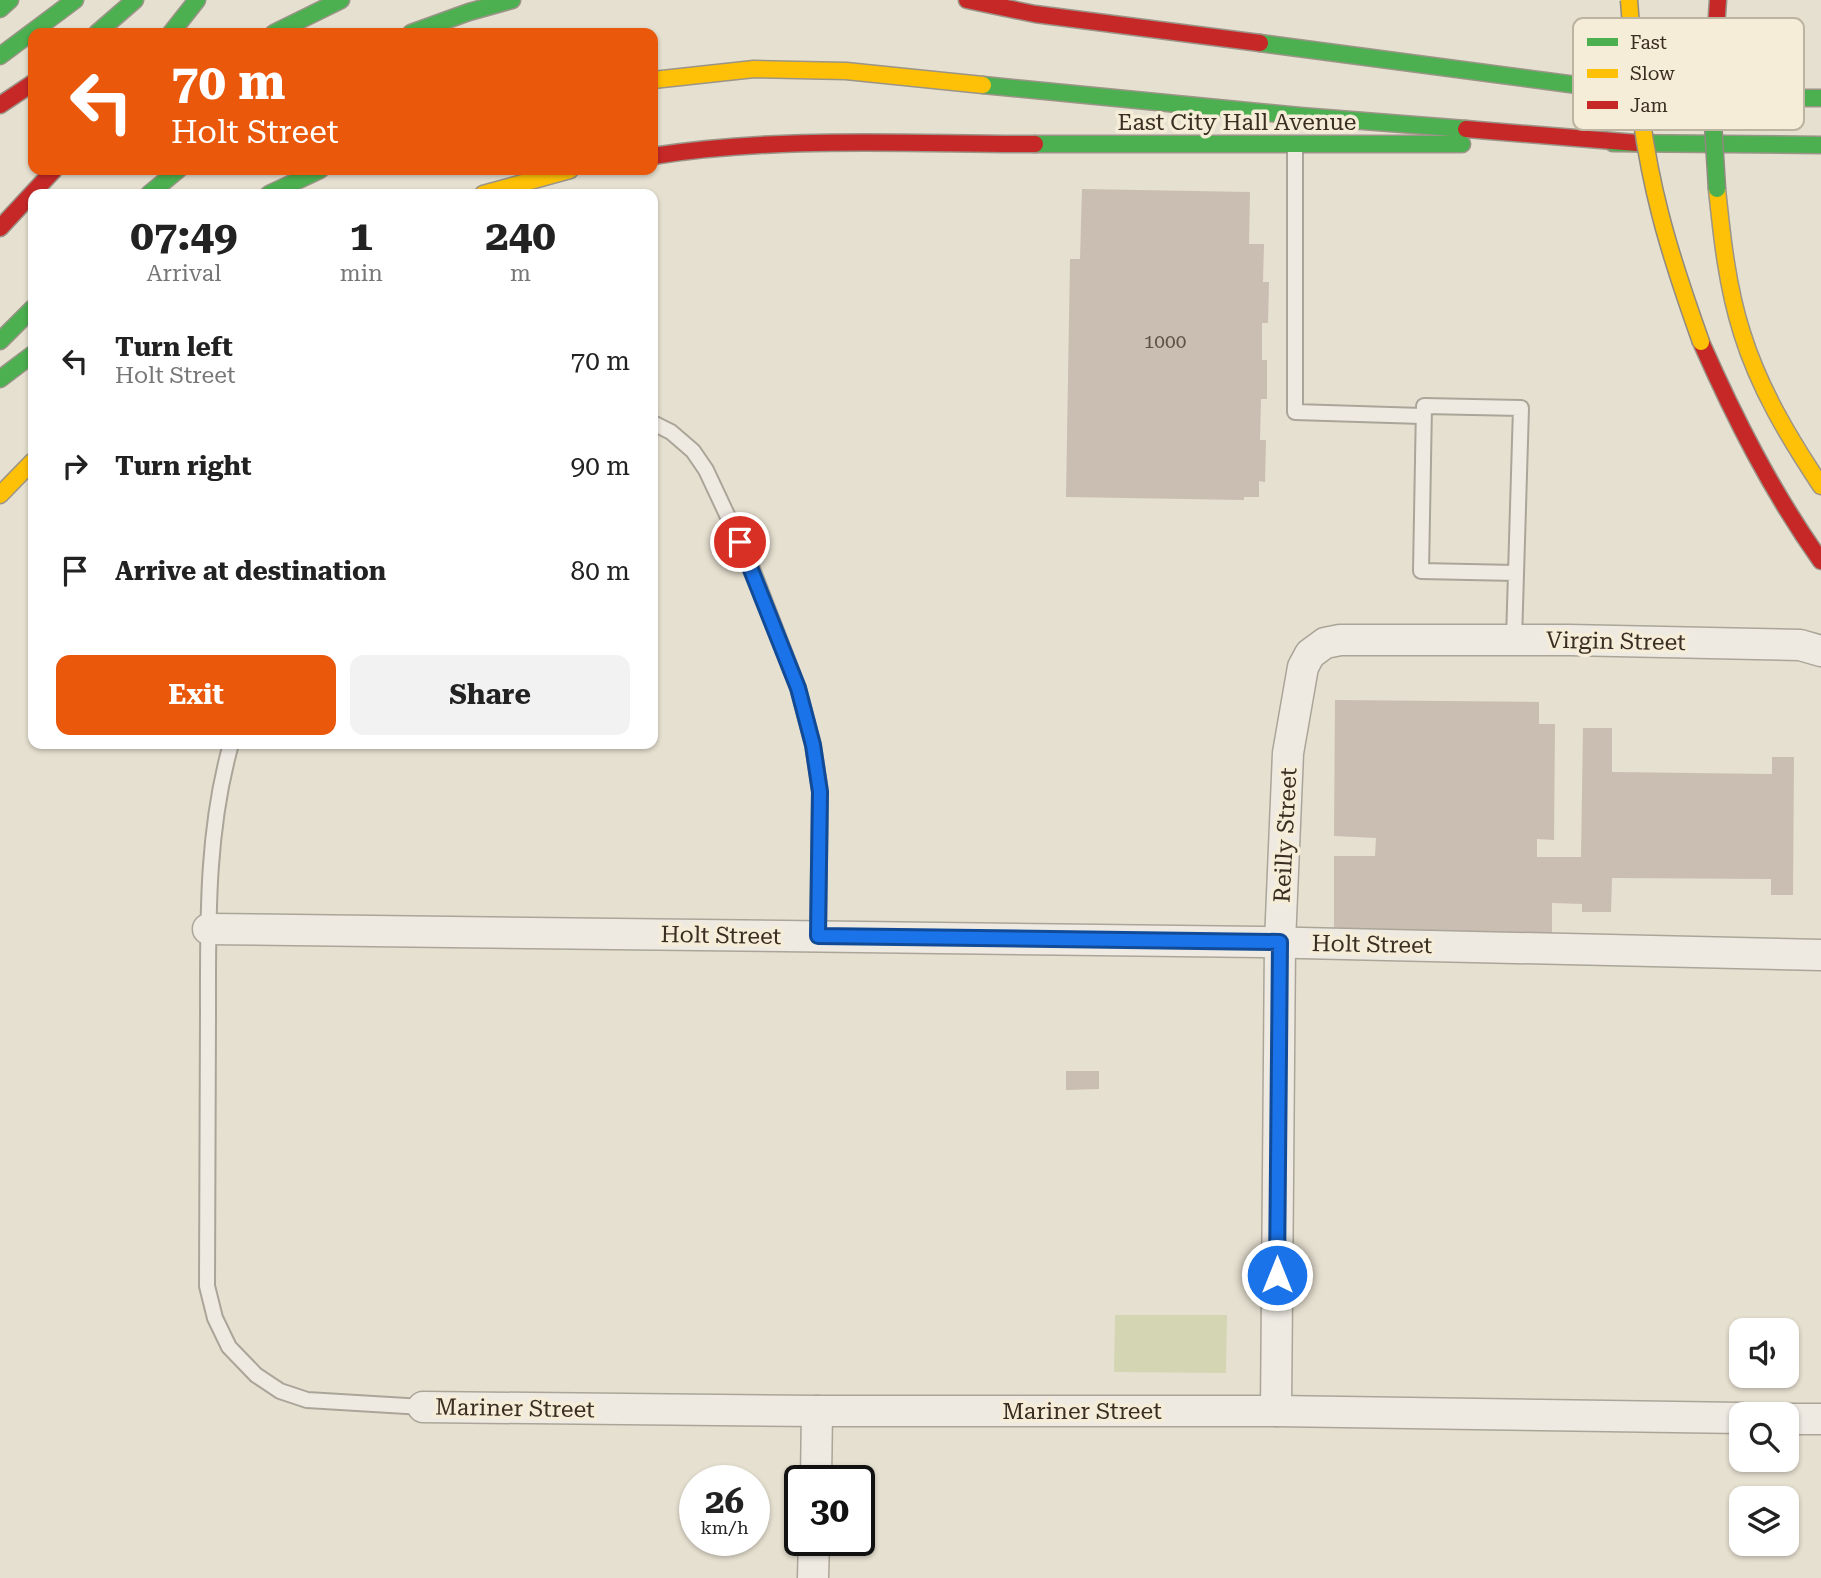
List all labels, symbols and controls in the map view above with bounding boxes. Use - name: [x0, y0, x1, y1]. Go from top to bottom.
- legend: [1573, 18, 1804, 130]
- text: Fast: [1630, 31, 1667, 54]
- text: 70 m: [171, 54, 286, 111]
- icon: left: [56, 56, 147, 147]
- text: Slow: [1630, 62, 1675, 85]
- text: Jam: [1630, 94, 1668, 117]
- street label: East City Hall Avenue: [1118, 109, 1356, 136]
- text: Holt Street: [171, 113, 339, 151]
- text: 07:49: [130, 211, 237, 260]
- text: 1: [350, 211, 373, 260]
- text: 240: [485, 211, 556, 260]
- text: Arrival: [146, 260, 221, 287]
- text: min: [340, 260, 383, 287]
- text: m: [510, 260, 531, 287]
- house number: 1000: [1144, 330, 1186, 353]
- text: Turn left: [115, 332, 233, 362]
- icon: left: [56, 342, 94, 380]
- text: 70 m: [571, 346, 630, 376]
- text: Holt Street: [115, 362, 236, 389]
- icon: right: [56, 447, 94, 485]
- text: Turn right: [115, 451, 251, 481]
- text: 90 m: [571, 451, 630, 481]
- pin: [710, 512, 770, 572]
- icon: arrive: [721, 523, 759, 561]
- icon: arrive: [56, 552, 94, 590]
- text: Arrive at destination: [115, 556, 386, 586]
- text: 80 m: [571, 556, 630, 586]
- street label: Virgin Street: [1546, 627, 1686, 656]
- button: Exit: [56, 655, 336, 735]
- button: Share: [350, 655, 630, 735]
- street label: Reilly Street: [1268, 766, 1303, 903]
- street label: Holt Street: [660, 921, 782, 950]
- street label: Holt Street: [1311, 930, 1433, 959]
- position arrow: [1240, 1238, 1314, 1312]
- map controls: [1729, 1318, 1799, 1556]
- button: sound: [1729, 1318, 1799, 1388]
- street label: Mariner Street: [435, 1394, 595, 1423]
- street label: Mariner Street: [1002, 1398, 1162, 1425]
- button: search: [1729, 1402, 1799, 1472]
- speed limit sign: 30: [784, 1465, 875, 1556]
- text: 26: [705, 1481, 744, 1522]
- button: layers: [1729, 1486, 1799, 1556]
- text: km/h: [700, 1517, 749, 1538]

